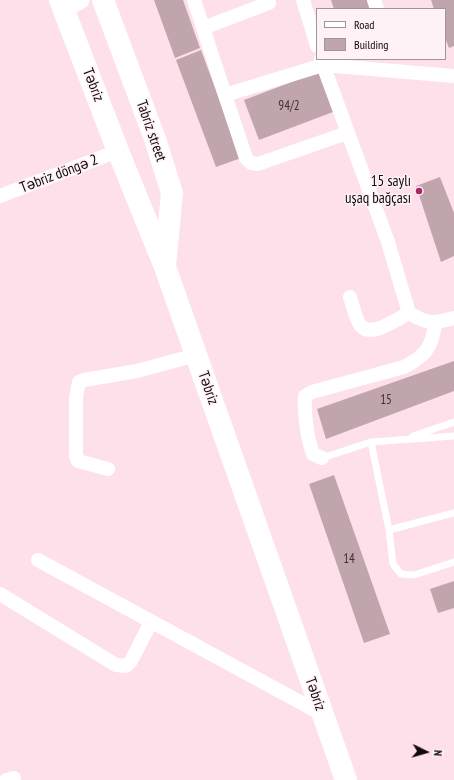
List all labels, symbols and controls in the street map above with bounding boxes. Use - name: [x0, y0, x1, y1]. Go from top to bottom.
- legend: [316, 8, 446, 60]
- text: Road: [354, 17, 374, 32]
- text: Building: [354, 37, 389, 52]
- street label: Təbriz: [78, 66, 108, 104]
- street label: Tabriz street: [132, 98, 170, 164]
- house number: 94/2: [278, 98, 300, 114]
- street label: Təbriz döngə 2: [18, 151, 100, 197]
- place label: 15 saylı uşaq bağçası: [345, 173, 411, 208]
- marker: 15 saylı uşaq bağçası: [414, 186, 424, 196]
- street label: Təbriz: [194, 369, 222, 407]
- house number: 15: [380, 392, 392, 408]
- house number: 14: [343, 551, 355, 567]
- street label: Təbriz: [301, 675, 329, 713]
- north arrow: [406, 732, 446, 772]
- text: N: [431, 749, 445, 757]

